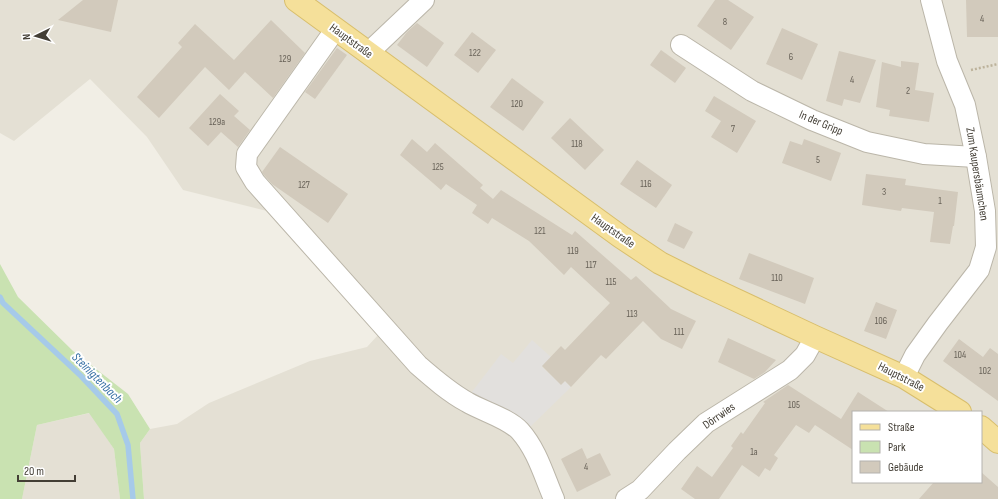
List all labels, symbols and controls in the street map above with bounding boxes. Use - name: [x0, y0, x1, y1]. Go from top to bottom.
- house number: 4: [980, 13, 984, 25]
- north arrow: [16, 16, 56, 56]
- house number: 8: [723, 16, 727, 28]
- street label: Hauptstraße: [326, 20, 376, 62]
- text: N: [20, 33, 33, 40]
- house number: 122: [469, 47, 481, 59]
- house number: 6: [789, 51, 793, 63]
- house number: 129: [279, 53, 291, 65]
- house number: 4: [850, 74, 854, 86]
- house number: 2: [906, 85, 910, 97]
- house number: 120: [511, 98, 523, 110]
- street label: In der Gripp: [797, 107, 845, 139]
- house number: 129a: [209, 116, 225, 128]
- house number: 7: [731, 123, 735, 135]
- street label: Zum Kaupersbäumchen: [962, 126, 992, 222]
- house number: 118: [571, 138, 583, 150]
- house number: 5: [816, 154, 820, 166]
- house number: 125: [432, 161, 444, 173]
- house number: 116: [640, 178, 652, 190]
- house number: 127: [298, 179, 310, 191]
- house number: 3: [882, 186, 886, 198]
- house number: 1: [938, 195, 942, 207]
- street label: Hauptstraße: [588, 211, 638, 252]
- house number: 121: [534, 225, 546, 237]
- house number: 119: [567, 245, 579, 257]
- house number: 117: [586, 259, 596, 271]
- house number: 110: [771, 272, 783, 284]
- house number: 115: [605, 276, 617, 288]
- house number: 113: [626, 308, 638, 320]
- house number: 106: [875, 315, 887, 327]
- house number: 111: [674, 326, 685, 338]
- water label: Steinigtenbach: [68, 349, 126, 407]
- house number: 104: [954, 349, 966, 361]
- street label: Hauptstraße: [875, 359, 927, 395]
- house number: 102: [979, 365, 991, 377]
- house number: 105: [788, 399, 800, 411]
- street label: Dörrwies: [700, 400, 738, 432]
- legend: [852, 411, 982, 483]
- text: Straße: [888, 420, 915, 435]
- text: Park: [888, 440, 906, 455]
- house number: 1a: [750, 446, 758, 458]
- scale bar: [18, 457, 75, 483]
- text: Gebäude: [888, 460, 923, 475]
- house number: 4: [584, 461, 588, 473]
- text: 20 m: [24, 464, 44, 479]

